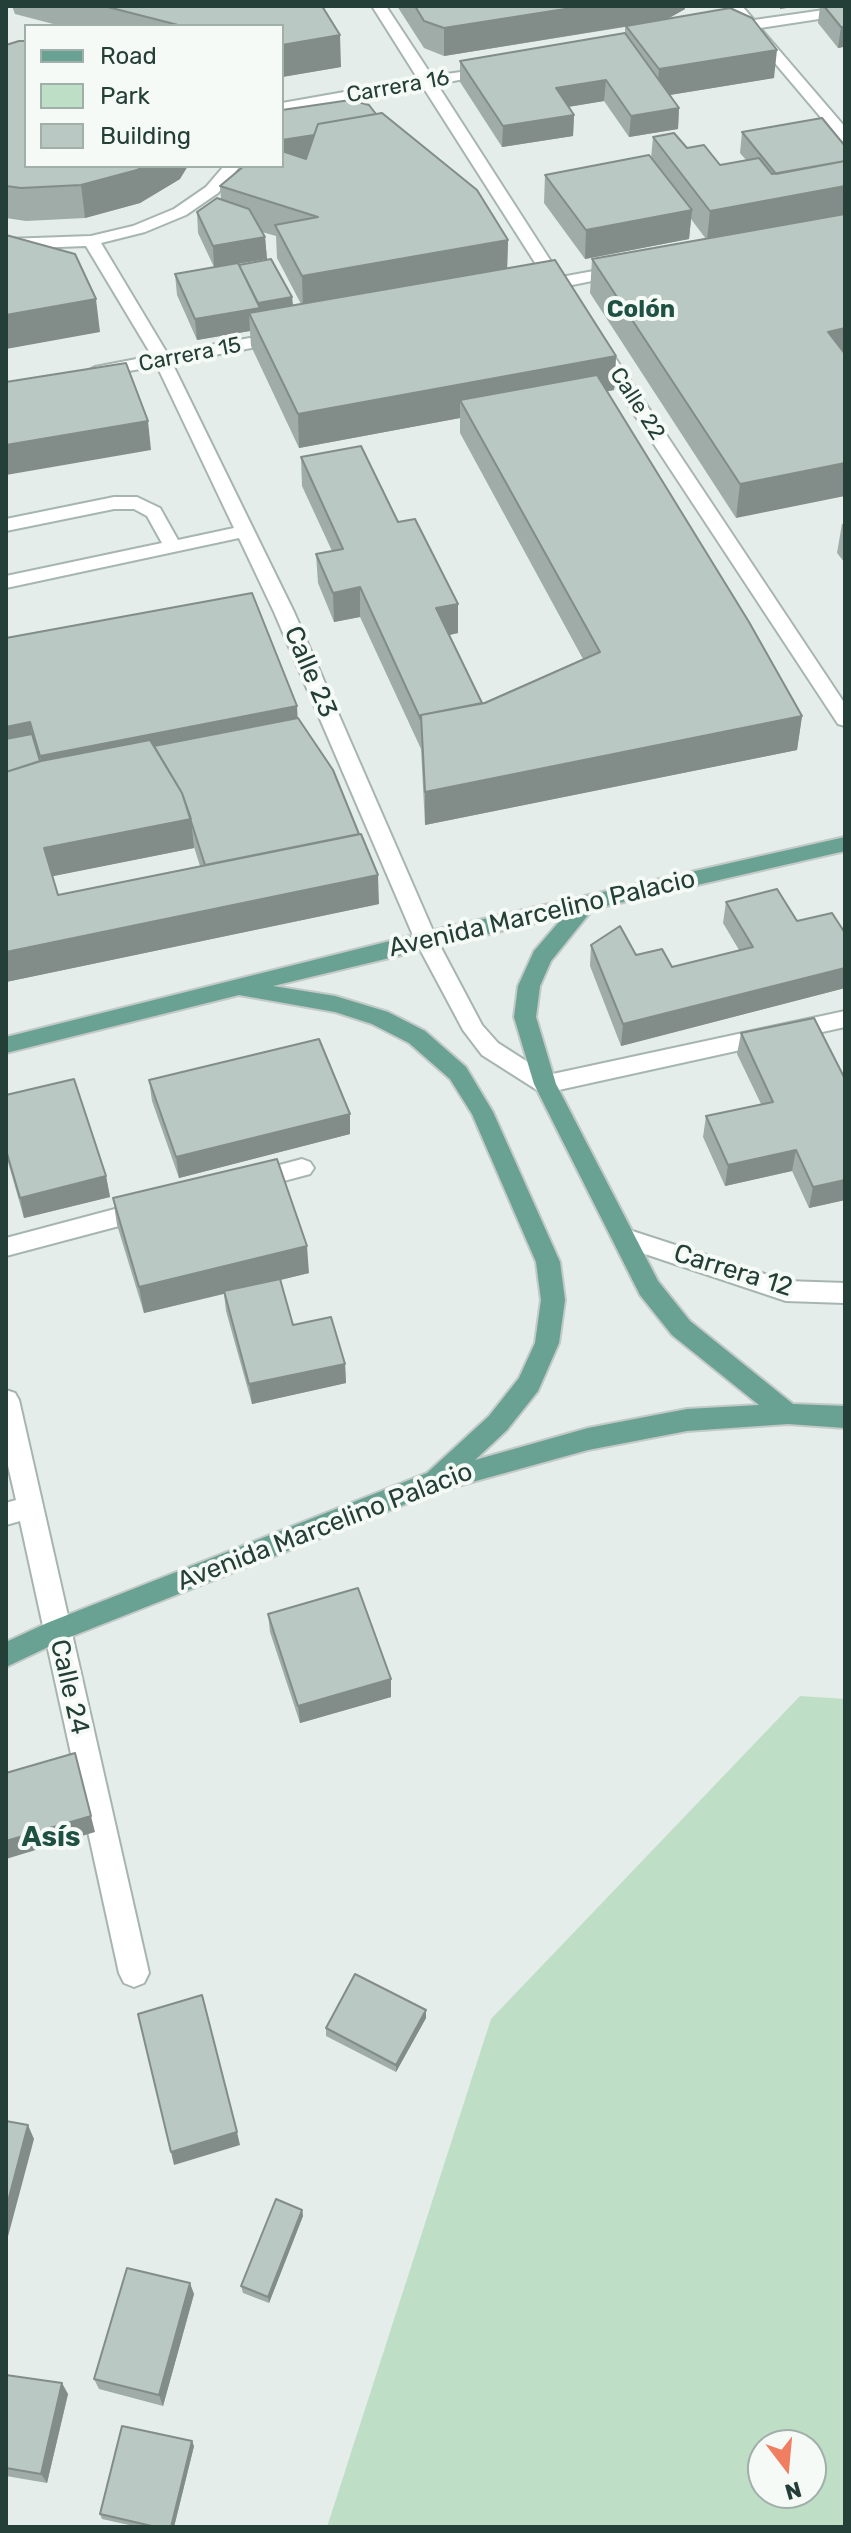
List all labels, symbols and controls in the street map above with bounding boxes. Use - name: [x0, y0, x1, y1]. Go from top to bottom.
- legend: [24, 24, 284, 168]
- text: Road: [100, 42, 157, 70]
- street label: Carrera 16: [344, 65, 452, 109]
- text: Park: [100, 82, 150, 110]
- text: Building: [100, 122, 191, 150]
- district label: Colón: [607, 296, 675, 324]
- street label: Carrera 15: [137, 332, 243, 378]
- street label: Calle 22: [604, 363, 670, 445]
- street label: Calle 23: [277, 622, 343, 722]
- street label: Avenida Marcelino Palacio: [386, 864, 698, 964]
- street label: Carrera 12: [670, 1238, 796, 1304]
- street label: Avenida Marcelino Palacio: [173, 1456, 477, 1598]
- street label: Calle 24: [43, 1637, 95, 1737]
- district label: Asís: [21, 1821, 81, 1855]
- north arrow: [747, 2429, 827, 2509]
- text: N: [782, 2475, 805, 2506]

